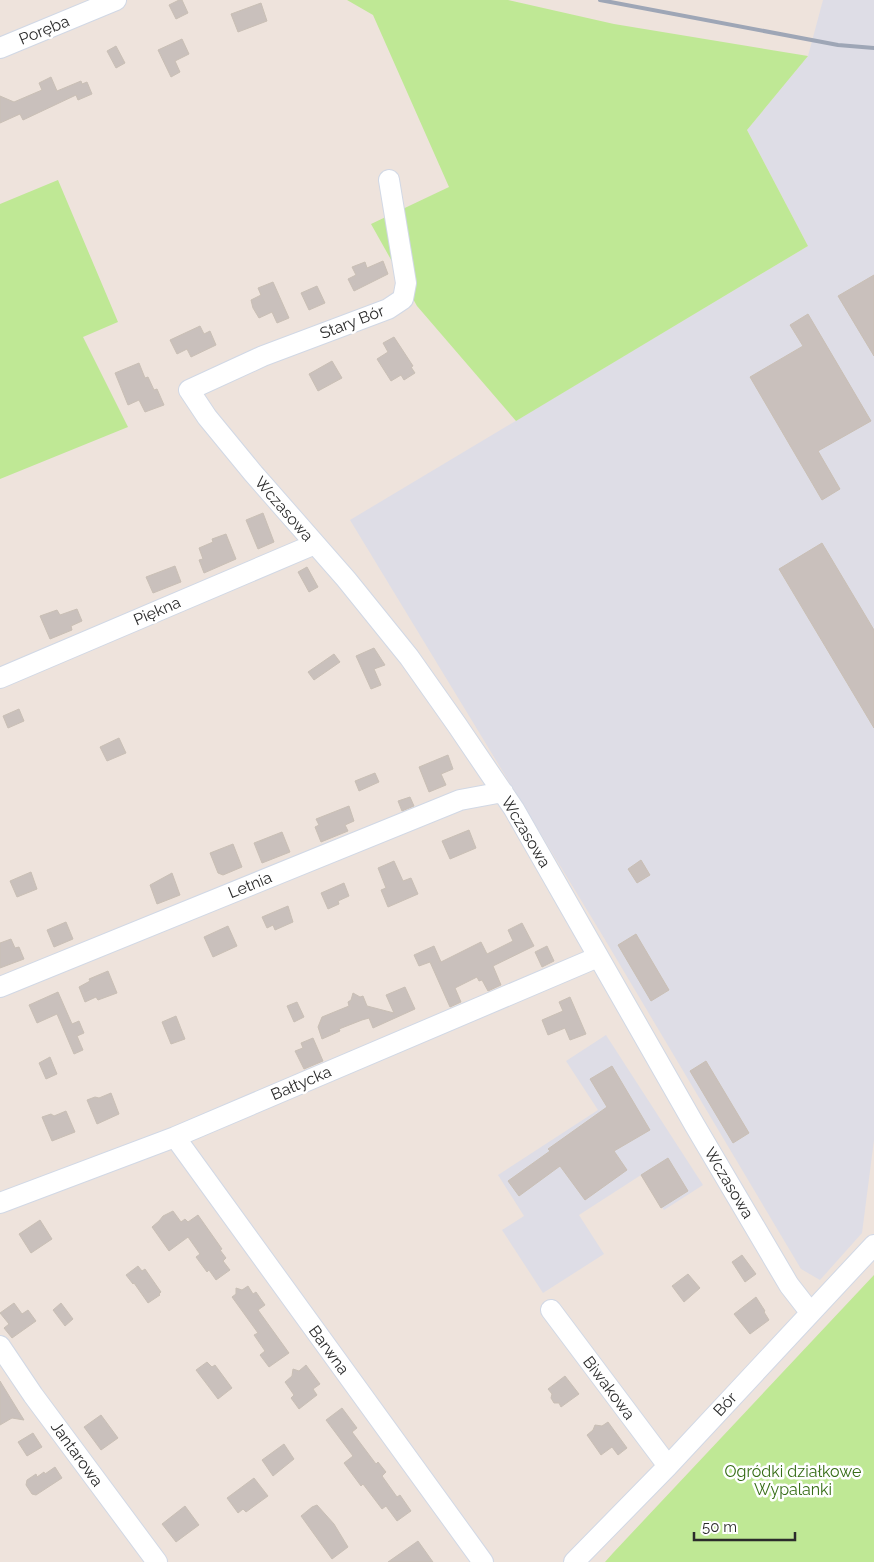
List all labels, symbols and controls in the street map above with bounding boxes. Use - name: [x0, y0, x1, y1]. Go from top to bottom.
- street label: Poręba: [16, 11, 72, 49]
- street label: Stary Bór: [317, 301, 387, 343]
- street label: Wczasowa: [251, 473, 317, 545]
- street label: Piękna: [131, 593, 183, 629]
- street label: Wczasowa: [497, 793, 555, 871]
- street label: Letnia: [225, 868, 275, 902]
- street label: Bałtycka: [268, 1062, 334, 1104]
- street label: Wczasowa: [700, 1144, 758, 1222]
- street label: Barwna: [305, 1322, 353, 1378]
- street label: Biwakowa: [579, 1353, 639, 1423]
- street label: Bór: [709, 1388, 741, 1420]
- street label: Jantarowa: [47, 1418, 107, 1490]
- park label: Ogródki działkowe Wypalanki: [725, 1462, 861, 1499]
- scale bar: [694, 1510, 795, 1542]
- text: 50 m: [702, 1518, 737, 1536]

